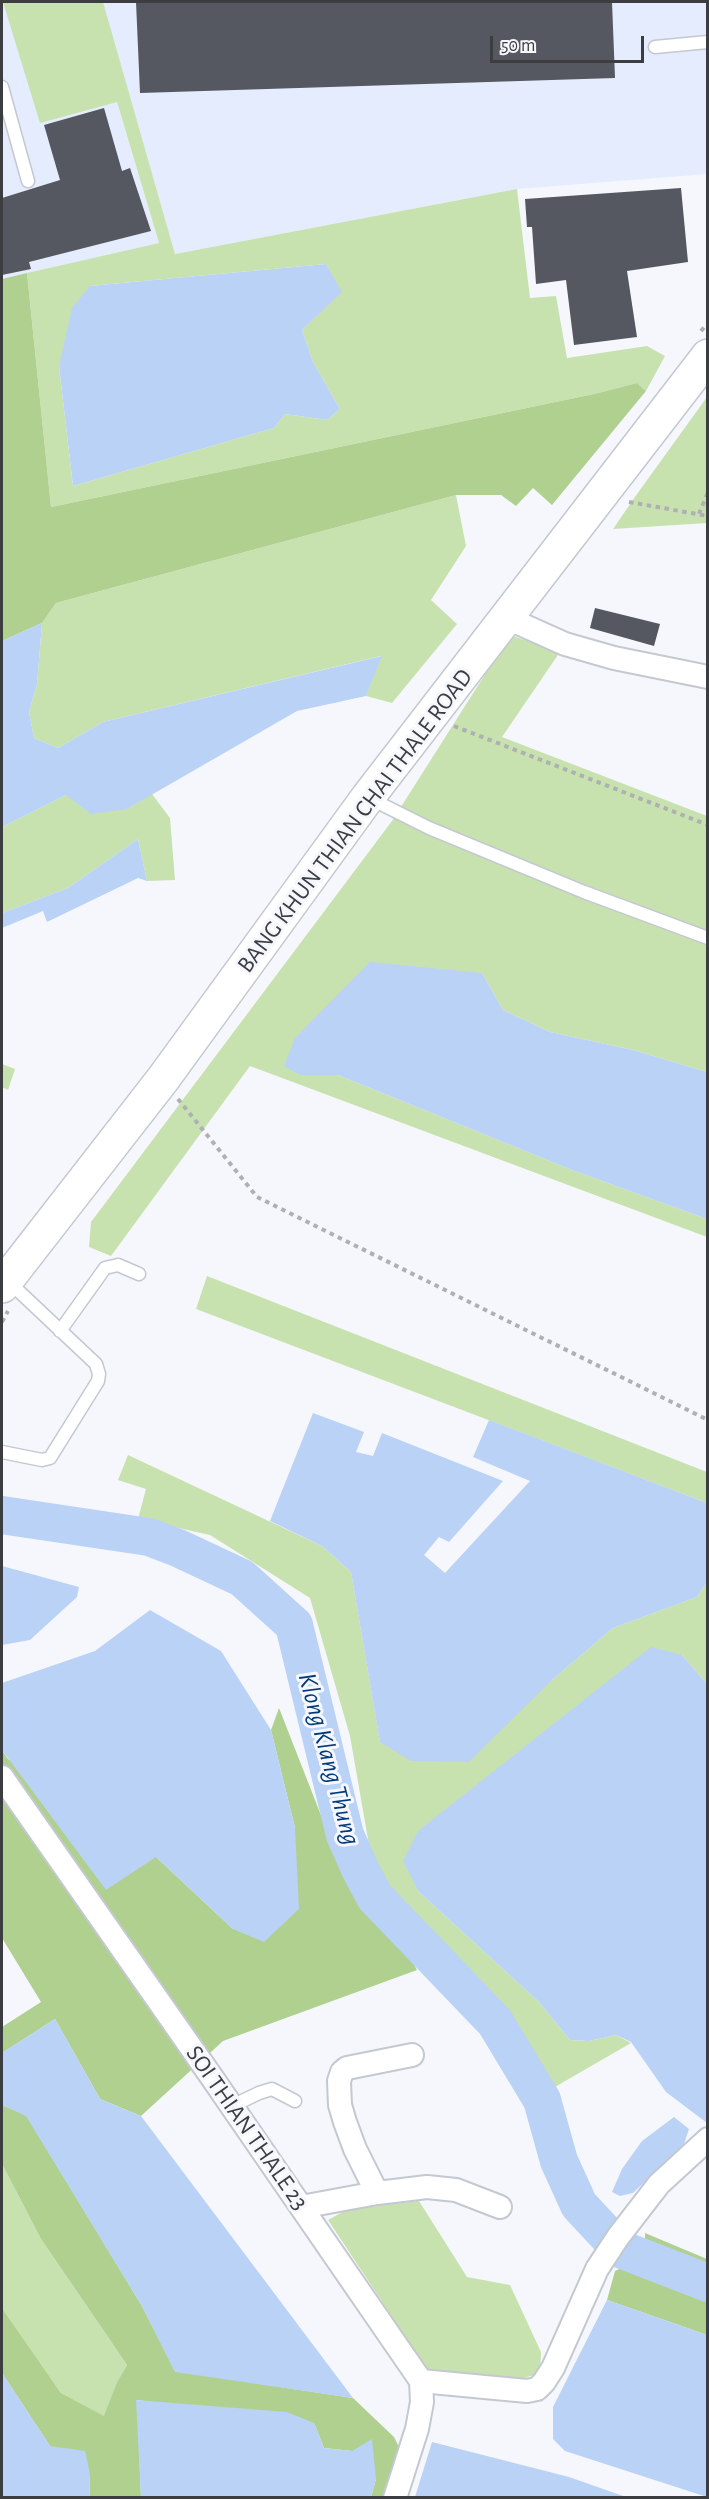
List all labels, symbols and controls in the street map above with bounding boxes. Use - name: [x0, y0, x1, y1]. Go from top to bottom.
- scale bar: [493, 24, 648, 62]
- text: 50 m: [501, 37, 535, 55]
- street label: BANG KHUN THIAN CHAI THALE ROAD: [231, 663, 479, 979]
- water label: Klong Klang Thung: [291, 1670, 367, 1848]
- street label: SOI THIAN THALE 23: [180, 2040, 314, 2216]

